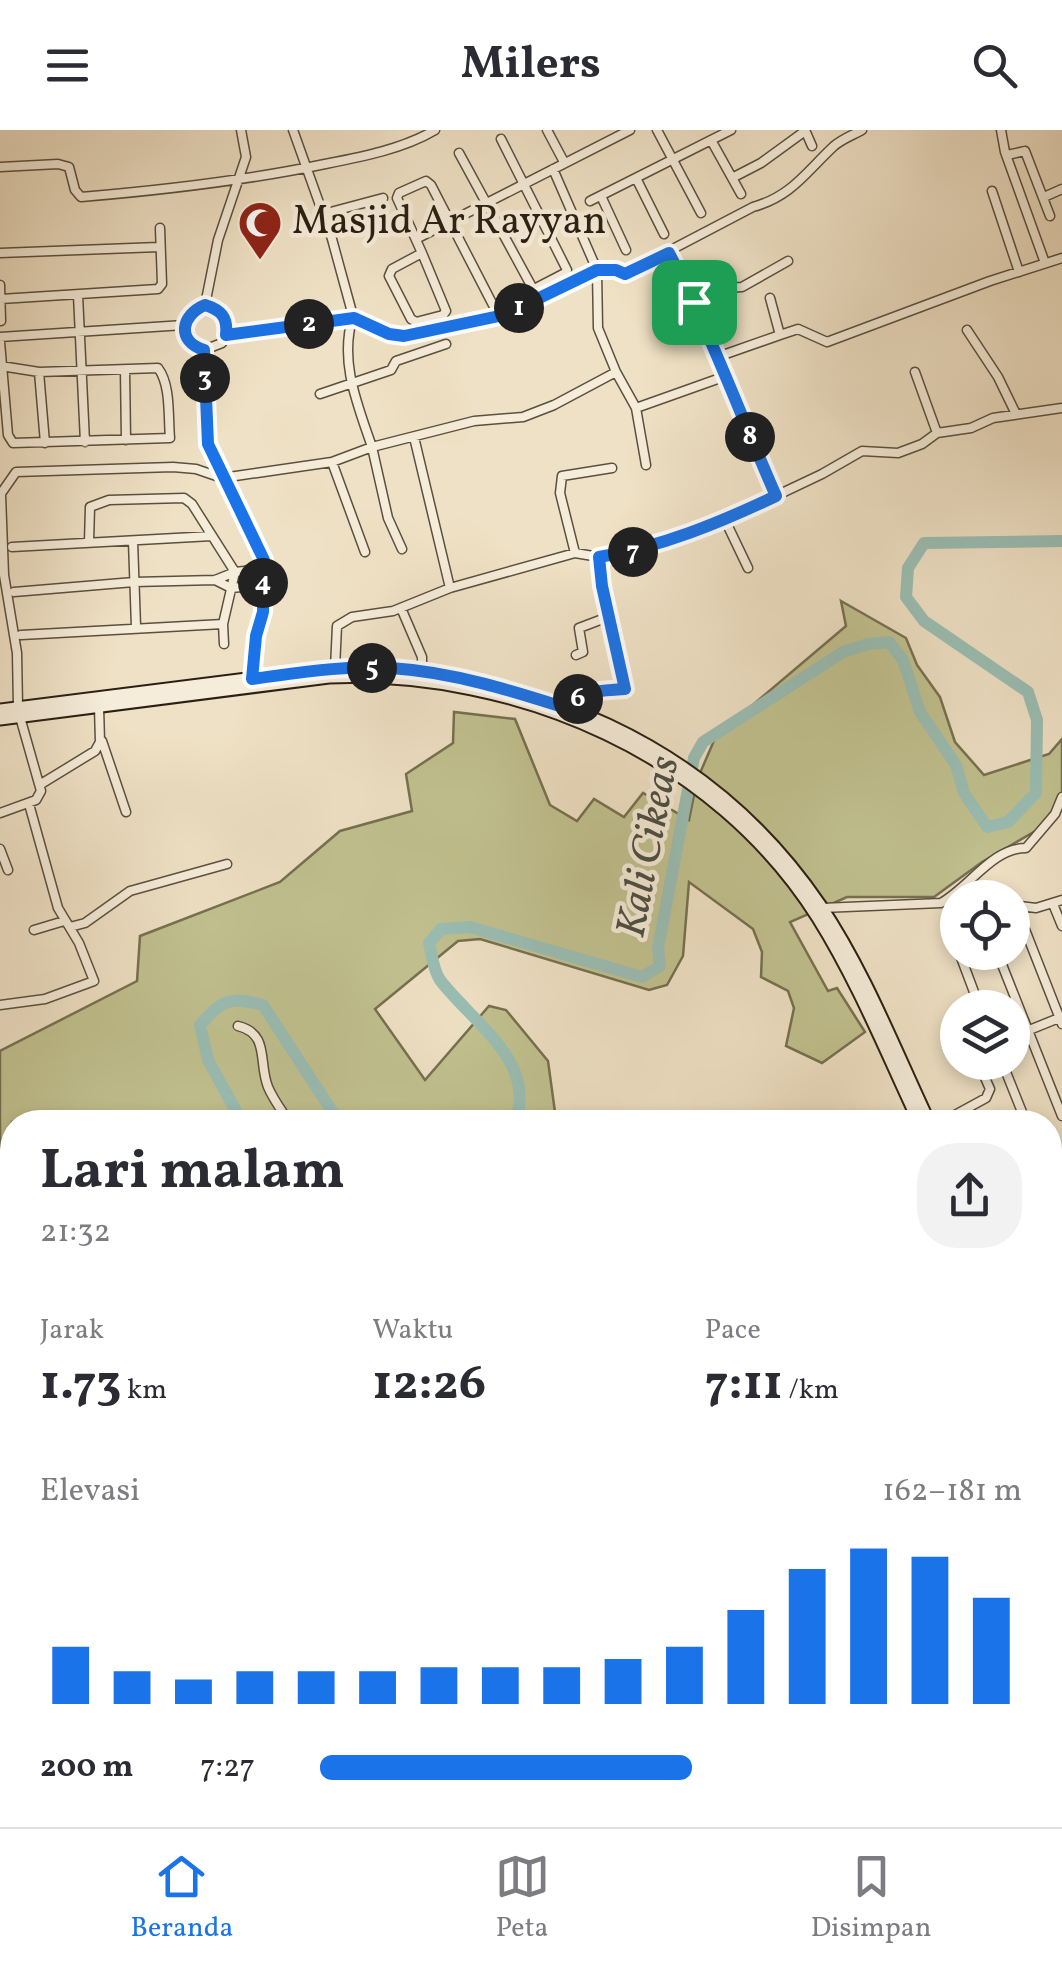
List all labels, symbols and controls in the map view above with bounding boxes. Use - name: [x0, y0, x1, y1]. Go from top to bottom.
- text: Milers: [461, 34, 601, 97]
- icon: menu: [40, 38, 95, 93]
- icon: search: [967, 38, 1022, 93]
- place label: Masjid Ar Rayyan: [292, 195, 606, 251]
- mosque icon: Masjid Ar Rayyan: [237, 200, 283, 261]
- pin: [652, 260, 737, 345]
- icon: arrive: [667, 275, 722, 330]
- pin: 1: [494, 283, 544, 333]
- text: 1: [513, 288, 525, 327]
- pin: 2: [284, 299, 334, 349]
- text: 2: [302, 304, 316, 343]
- pin: 3: [180, 353, 230, 403]
- text: 3: [198, 358, 212, 397]
- pin: 8: [725, 412, 775, 462]
- text: 8: [742, 417, 758, 456]
- pin: 7: [608, 527, 658, 577]
- text: 7: [626, 532, 640, 571]
- pin: 4: [238, 558, 288, 608]
- text: 4: [255, 563, 271, 602]
- pin: 5: [347, 643, 397, 693]
- text: 5: [365, 648, 379, 687]
- pin: 6: [553, 674, 603, 724]
- text: 6: [570, 679, 586, 718]
- water label: Kali Cikeas: [604, 751, 696, 943]
- map controls: [940, 880, 1030, 1080]
- button: locate: [940, 880, 1030, 970]
- button: layers: [940, 990, 1030, 1080]
- text: Lari malam: [40, 1135, 345, 1211]
- button: share: [917, 1143, 1022, 1248]
- text: 21:32: [40, 1211, 111, 1255]
- text: Jarak: [40, 1311, 104, 1350]
- text: Waktu: [372, 1311, 453, 1350]
- text: Pace: [705, 1311, 761, 1350]
- text: 1.73: [40, 1350, 121, 1420]
- text: 12:26: [372, 1350, 486, 1420]
- text: 7:11: [705, 1350, 783, 1420]
- text: km: [121, 1371, 167, 1410]
- text: /km: [783, 1371, 839, 1410]
- text: Elevasi: [40, 1470, 140, 1514]
- text: 162–181 m: [882, 1470, 1022, 1514]
- text: 200 m: [40, 1746, 134, 1790]
- text: 7:27: [200, 1746, 255, 1790]
- tab: Beranda: [131, 1849, 233, 1948]
- tab: Peta: [495, 1849, 550, 1948]
- tab: Disimpan: [811, 1849, 931, 1948]

